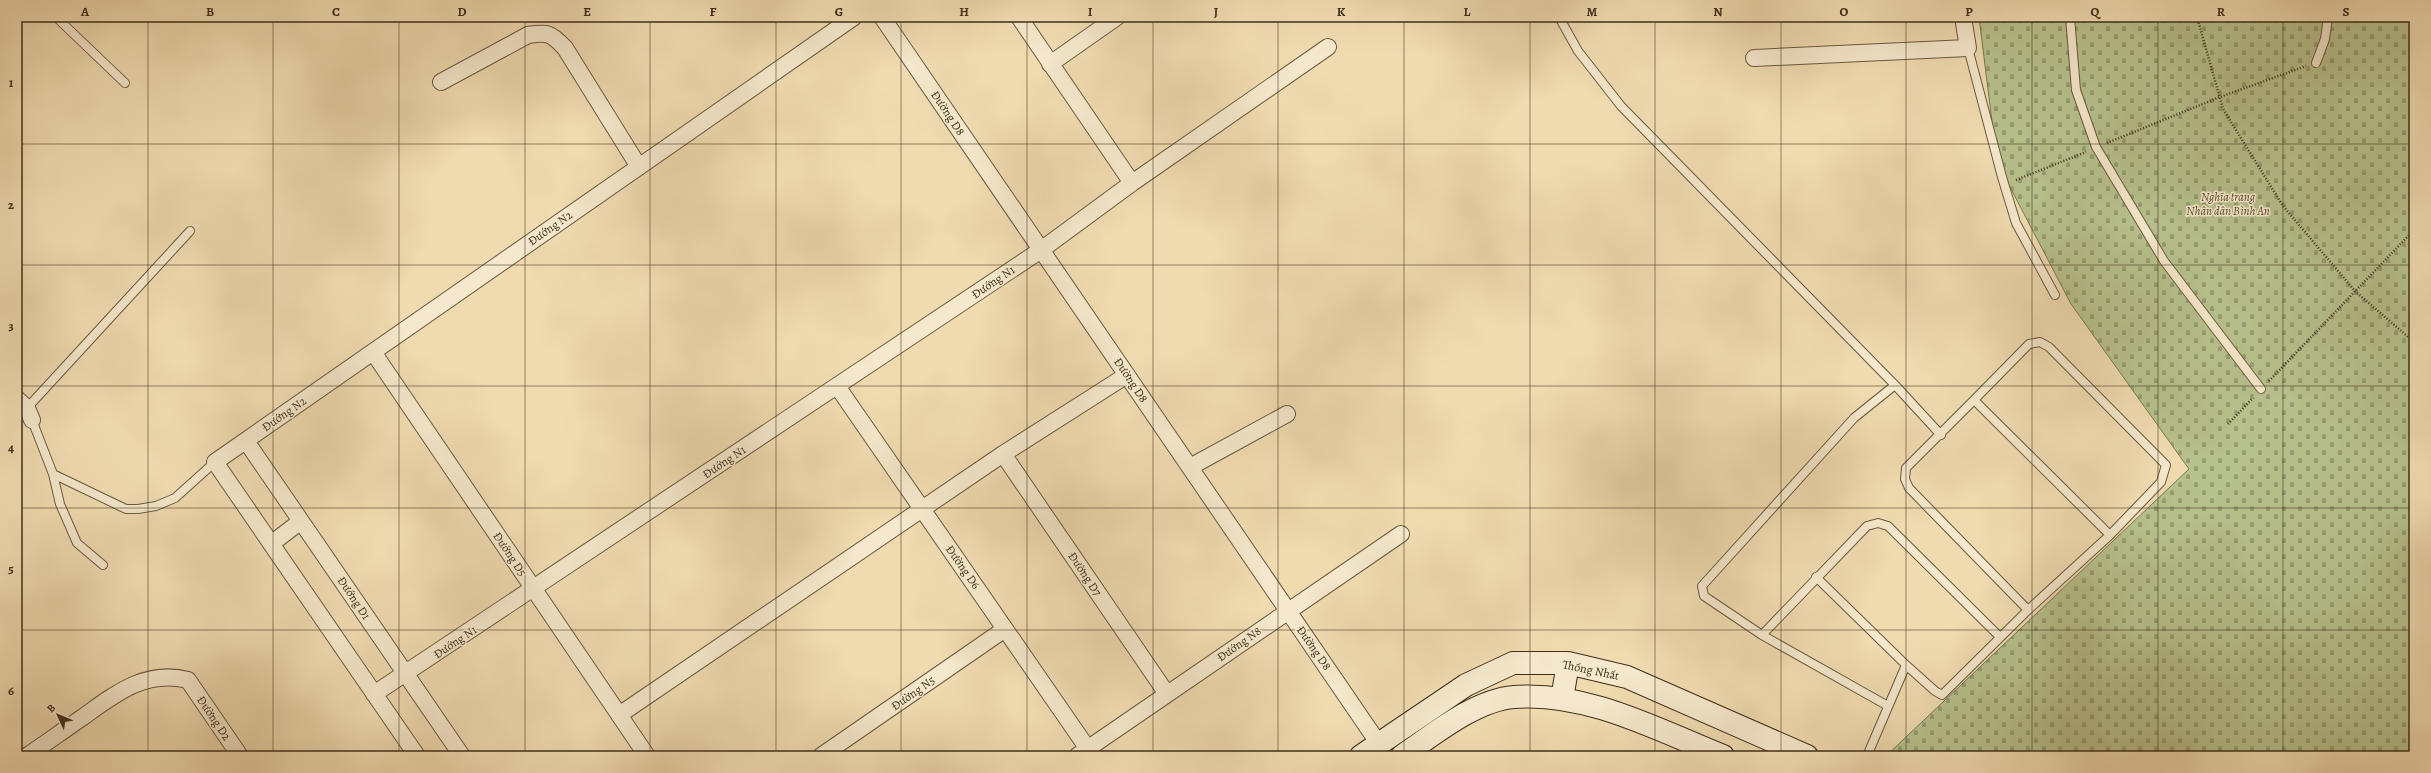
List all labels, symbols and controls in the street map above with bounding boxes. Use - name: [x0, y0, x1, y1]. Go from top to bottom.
- text: A: [80, 3, 90, 20]
- text: B: [206, 3, 214, 20]
- text: C: [332, 3, 340, 20]
- text: D: [457, 3, 467, 20]
- text: E: [583, 3, 591, 20]
- text: F: [710, 3, 717, 20]
- text: G: [835, 3, 843, 20]
- text: H: [959, 3, 969, 20]
- text: I: [1088, 3, 1093, 20]
- text: J: [1214, 3, 1218, 20]
- text: K: [1337, 3, 1346, 20]
- text: L: [1464, 3, 1471, 20]
- text: M: [1587, 3, 1598, 20]
- text: N: [1713, 3, 1723, 20]
- text: O: [1840, 3, 1849, 20]
- text: P: [1965, 3, 1973, 20]
- text: Q: [2091, 3, 2102, 20]
- text: R: [2217, 3, 2226, 20]
- text: S: [2342, 3, 2350, 20]
- text: 1: [9, 74, 14, 91]
- street label: Đường D8: [927, 88, 969, 139]
- park label: Nghĩa trang Nhân dân Bình An: [2186, 189, 2270, 219]
- text: 2: [8, 196, 15, 213]
- street label: Đướng N2: [525, 207, 576, 249]
- street label: Đướng N1: [968, 262, 1018, 302]
- text: 3: [8, 317, 14, 334]
- street label: Đường D8: [1110, 355, 1152, 406]
- street label: Đướng N2: [259, 393, 310, 435]
- text: 4: [8, 439, 14, 456]
- street label: Đướng N1: [699, 442, 749, 482]
- street label: Đướng D5: [489, 529, 531, 579]
- street label: Đường D6: [942, 542, 984, 593]
- street label: Đường D7: [1064, 549, 1106, 600]
- text: 5: [8, 560, 14, 577]
- street label: Đướng D1: [334, 573, 374, 623]
- street label: Đướng N1: [430, 622, 480, 662]
- street label: Đướng N8: [1214, 623, 1265, 665]
- street label: Đường D8: [1293, 623, 1335, 673]
- street label: Thống Nhất: [1561, 656, 1621, 684]
- street label: Đường N5: [888, 672, 938, 714]
- text: 6: [8, 682, 14, 699]
- street label: Đường D2: [193, 693, 235, 744]
- north arrow: [38, 695, 78, 735]
- text: B: [43, 701, 59, 716]

